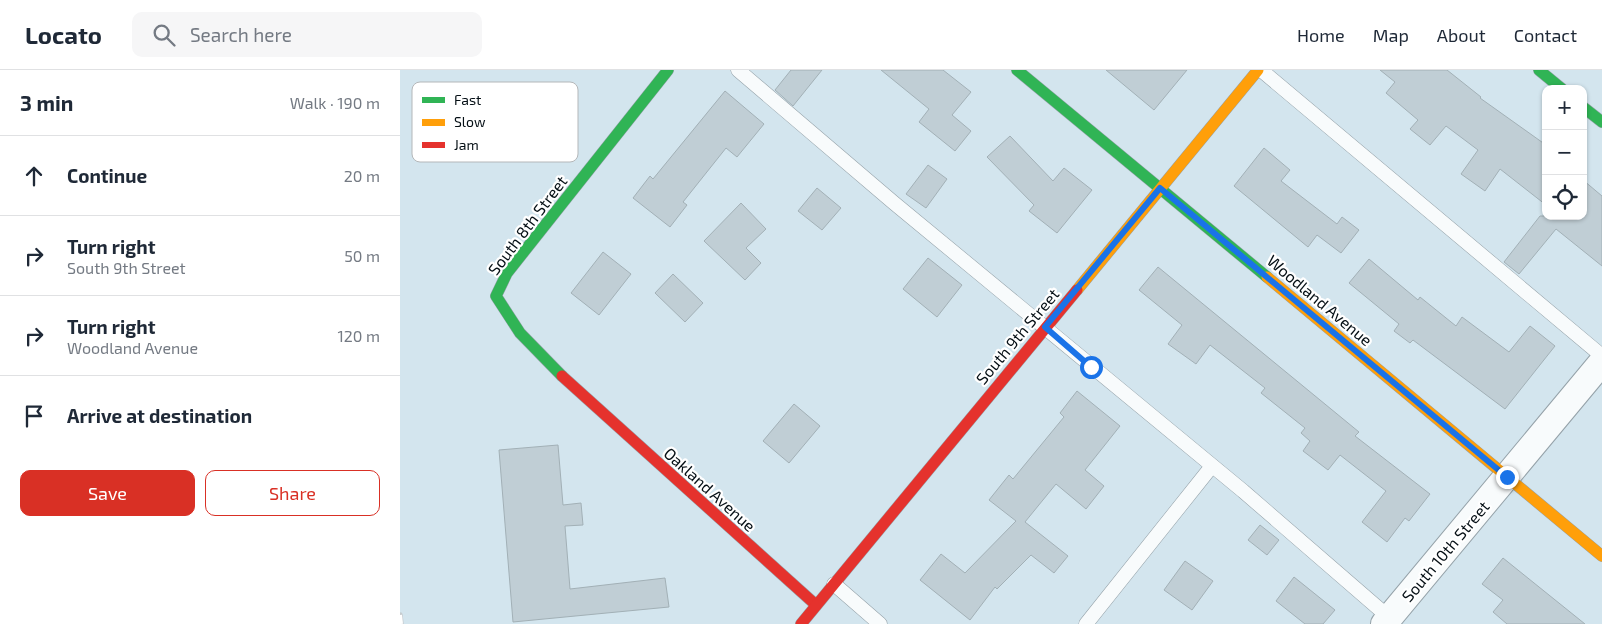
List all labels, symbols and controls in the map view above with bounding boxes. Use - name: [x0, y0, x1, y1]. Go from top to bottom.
- search box: [132, 12, 482, 57]
- text: Locato: [25, 20, 102, 49]
- icon: search: [150, 21, 178, 49]
- text: Search here: [190, 23, 292, 46]
- text: Home: [1297, 24, 1345, 46]
- text: Map: [1373, 24, 1409, 46]
- text: About: [1437, 24, 1486, 46]
- text: Contact: [1514, 24, 1577, 46]
- legend: [412, 82, 578, 162]
- map controls: [1542, 85, 1587, 220]
- button: +: [1542, 85, 1587, 130]
- text: 3 min: [20, 90, 73, 115]
- text: Fast: [454, 91, 481, 108]
- text: Walk · 190 m: [290, 93, 380, 112]
- text: Slow: [454, 113, 486, 130]
- button: −: [1542, 130, 1587, 175]
- text: Jam: [454, 136, 479, 153]
- icon: ahead: [20, 162, 48, 190]
- text: Continue: [67, 164, 147, 187]
- text: 20 m: [344, 166, 380, 185]
- street label: South 8th Street: [484, 172, 570, 278]
- button: locate: [1542, 175, 1587, 220]
- text: Turn right: [67, 235, 155, 258]
- icon: right: [20, 242, 48, 270]
- text: 50 m: [344, 246, 380, 265]
- street label: Woodland Avenue: [1264, 251, 1376, 349]
- text: South 9th Street: [67, 258, 186, 277]
- street label: South 9th Street: [972, 284, 1062, 388]
- text: Turn right: [67, 315, 155, 338]
- icon: right: [20, 322, 48, 350]
- text: 120 m: [337, 326, 380, 345]
- text: Woodland Avenue: [67, 338, 198, 357]
- route start: [1080, 356, 1103, 379]
- icon: arrive: [20, 402, 48, 430]
- text: Arrive at destination: [67, 404, 252, 427]
- street label: Oakland Avenue: [660, 443, 760, 535]
- route end: [1496, 466, 1519, 489]
- button: Save: [20, 470, 195, 516]
- button: Share: [205, 470, 380, 516]
- street label: South 10th Street: [1397, 497, 1493, 605]

